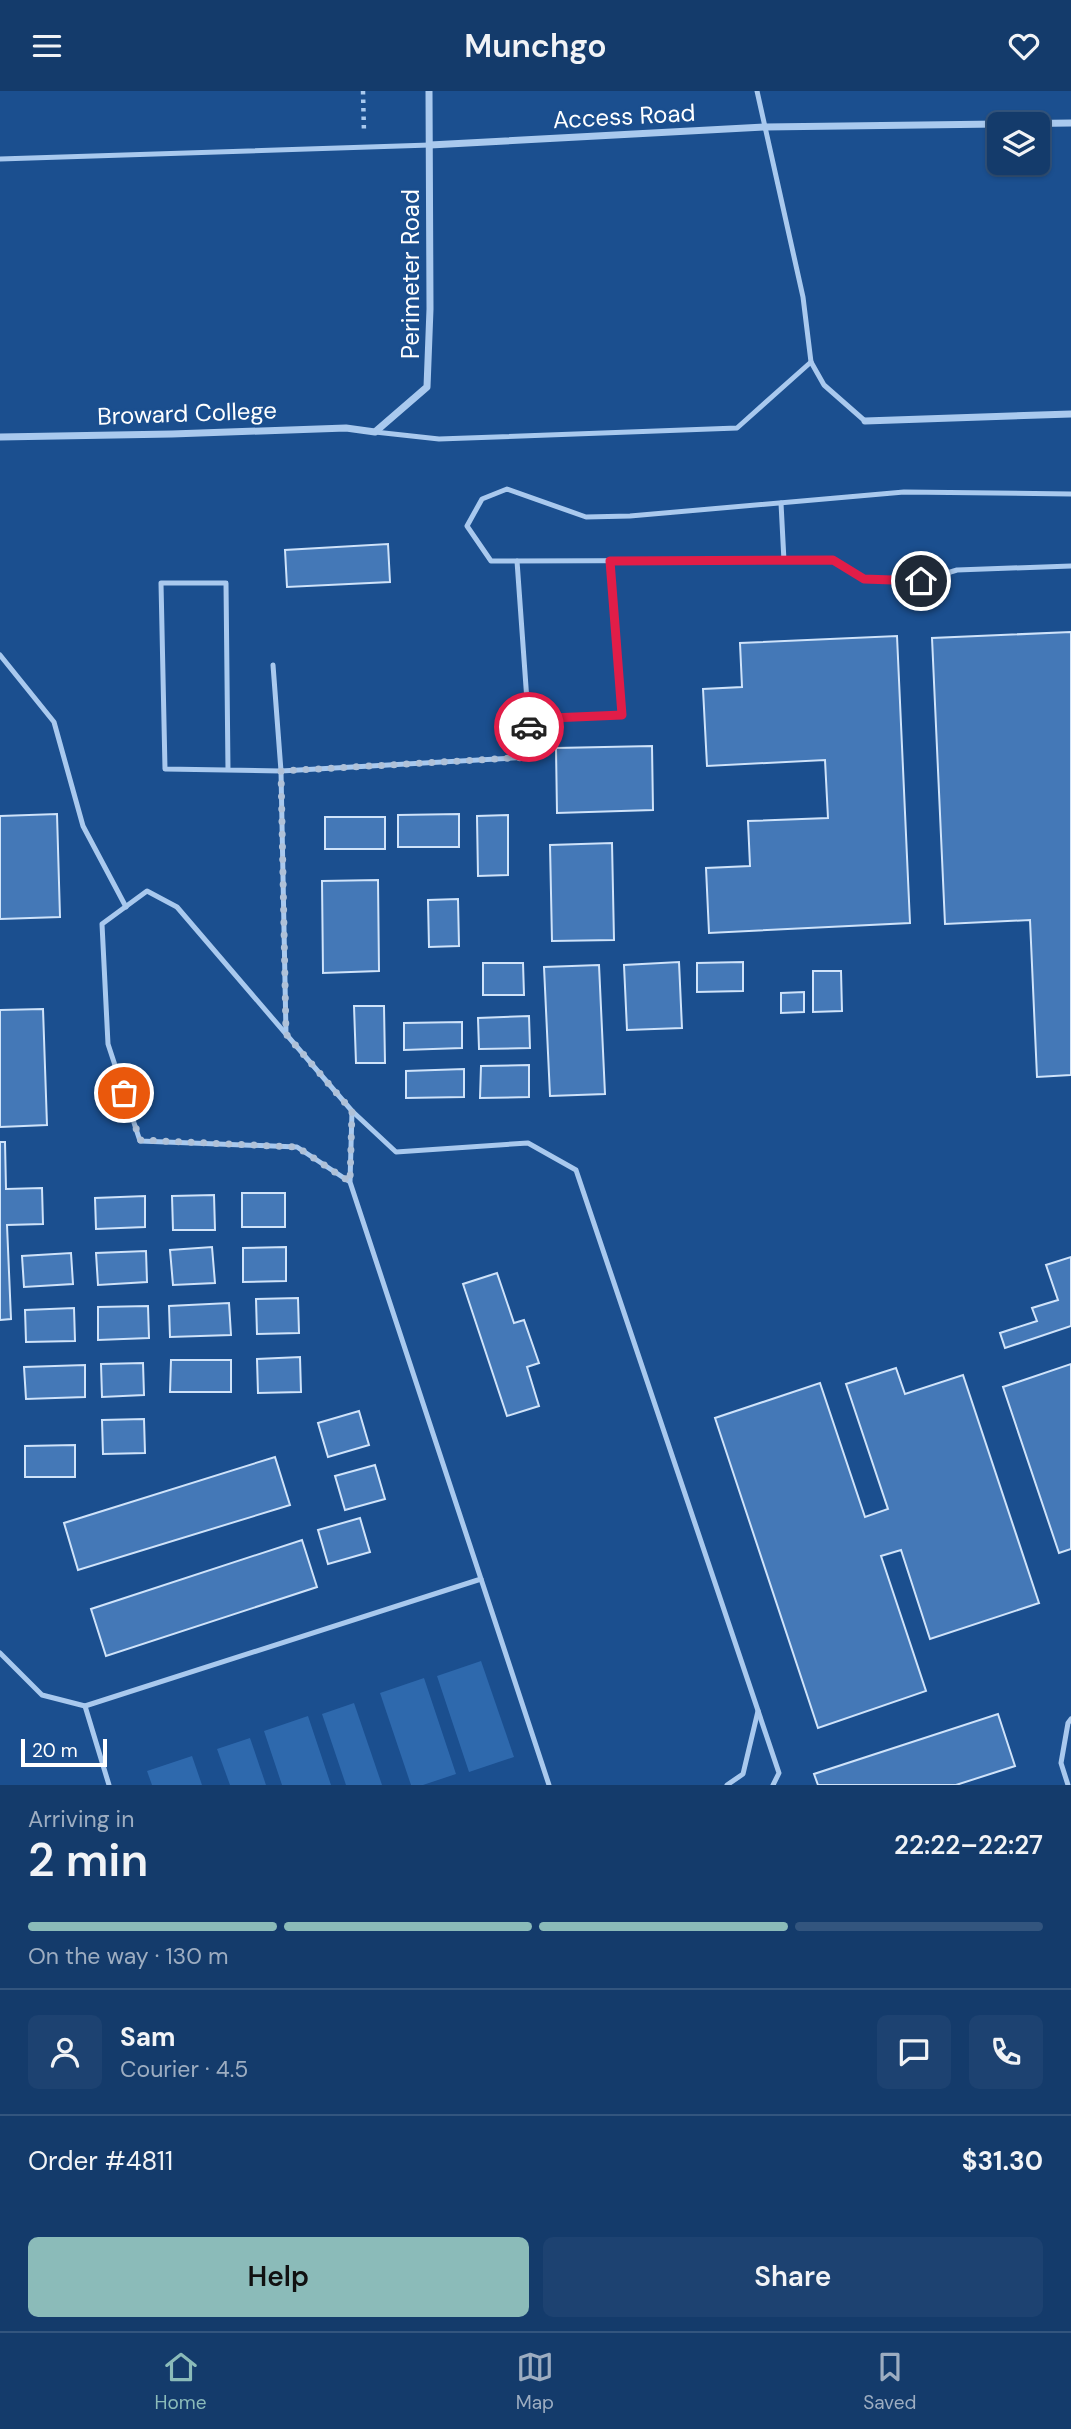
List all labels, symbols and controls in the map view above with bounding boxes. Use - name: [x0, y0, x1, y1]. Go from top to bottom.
- text: Munchgo: [464, 25, 607, 67]
- icon: menu: [28, 27, 66, 65]
- icon: heart: [1005, 27, 1043, 65]
- street label: Access Road: [552, 97, 696, 135]
- map controls: [987, 112, 1050, 175]
- button: layers: [987, 112, 1050, 175]
- street label: Perimeter Road: [395, 189, 426, 359]
- street label: Broward College: [97, 394, 277, 432]
- pin: [891, 551, 951, 611]
- icon: home: [902, 562, 940, 600]
- courier: [494, 692, 564, 762]
- icon: car: [510, 708, 548, 746]
- pin: [94, 1063, 154, 1123]
- icon: bag: [105, 1074, 143, 1112]
- scale bar: [21, 1736, 107, 1768]
- text: 20 m: [32, 1738, 78, 1763]
- text: Arriving in: [28, 1804, 134, 1834]
- text: 22:22–22:27: [894, 1828, 1043, 1862]
- text: 2 min: [28, 1830, 148, 1890]
- text: On the way · 130 m: [28, 1941, 229, 1971]
- button: person: [28, 2015, 102, 2089]
- button: chat: [877, 2015, 951, 2089]
- button: phone: [969, 2015, 1043, 2089]
- text: Sam: [120, 2020, 175, 2054]
- text: Courier · 4.5: [120, 2054, 248, 2084]
- text: Order #4811: [28, 2144, 173, 2178]
- text: $31.30: [962, 2144, 1043, 2178]
- button: Help: [28, 2237, 529, 2317]
- button: Share: [543, 2237, 1043, 2317]
- tab: Home: [155, 2348, 207, 2415]
- tab: Map: [516, 2348, 554, 2415]
- tab: Saved: [863, 2348, 916, 2415]

